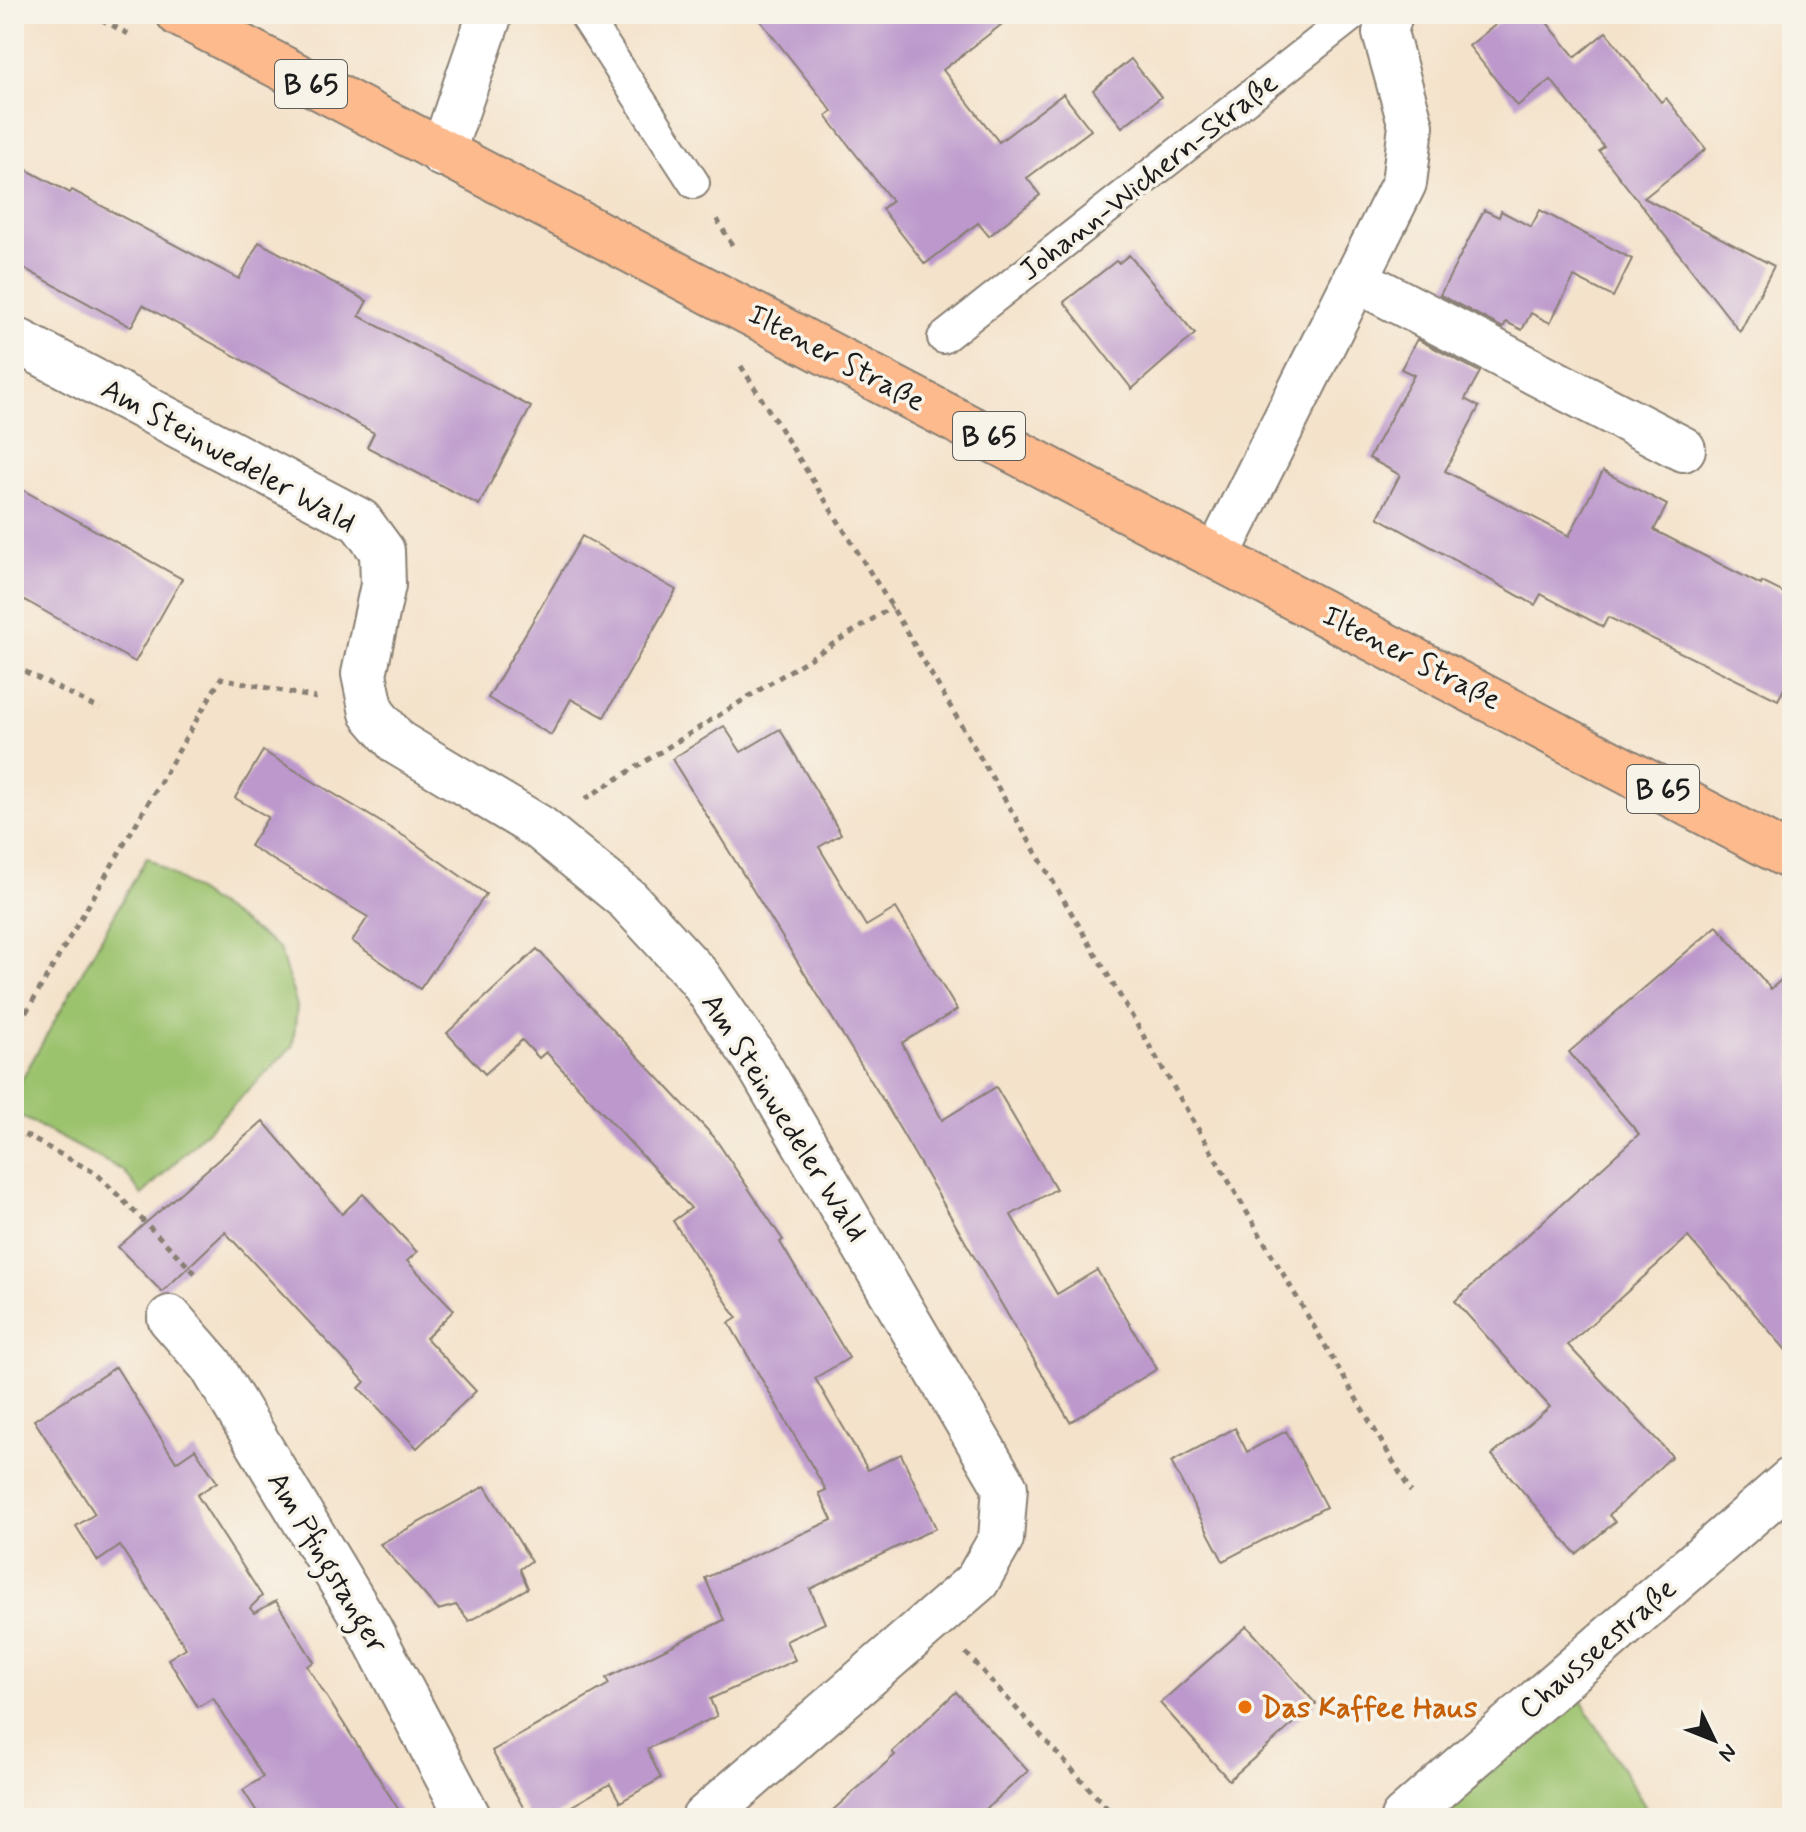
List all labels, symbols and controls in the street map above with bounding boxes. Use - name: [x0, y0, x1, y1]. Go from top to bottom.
- road number: B 65: [275, 60, 347, 108]
- street label: Johann-Wichern-Straße: [1012, 64, 1286, 290]
- street label: Iltener Straße: [741, 295, 932, 421]
- street label: Am Steinwedeler Wald: [94, 370, 363, 543]
- road number: B 65: [953, 412, 1025, 460]
- street label: Iltener Straße: [1316, 597, 1507, 720]
- road number: B 65: [1627, 765, 1699, 813]
- street label: Am Steinwedeler Wald: [692, 986, 876, 1249]
- street label: Am Pfingstanger: [255, 1465, 397, 1663]
- street label: Chausseestraße: [1511, 1570, 1685, 1728]
- place label: Das Kaffee Haus: [1261, 1689, 1478, 1728]
- marker: Das Kaffee Haus: [1236, 1698, 1254, 1716]
- north arrow: [1674, 1700, 1754, 1780]
- text: N: [1712, 1737, 1742, 1767]

